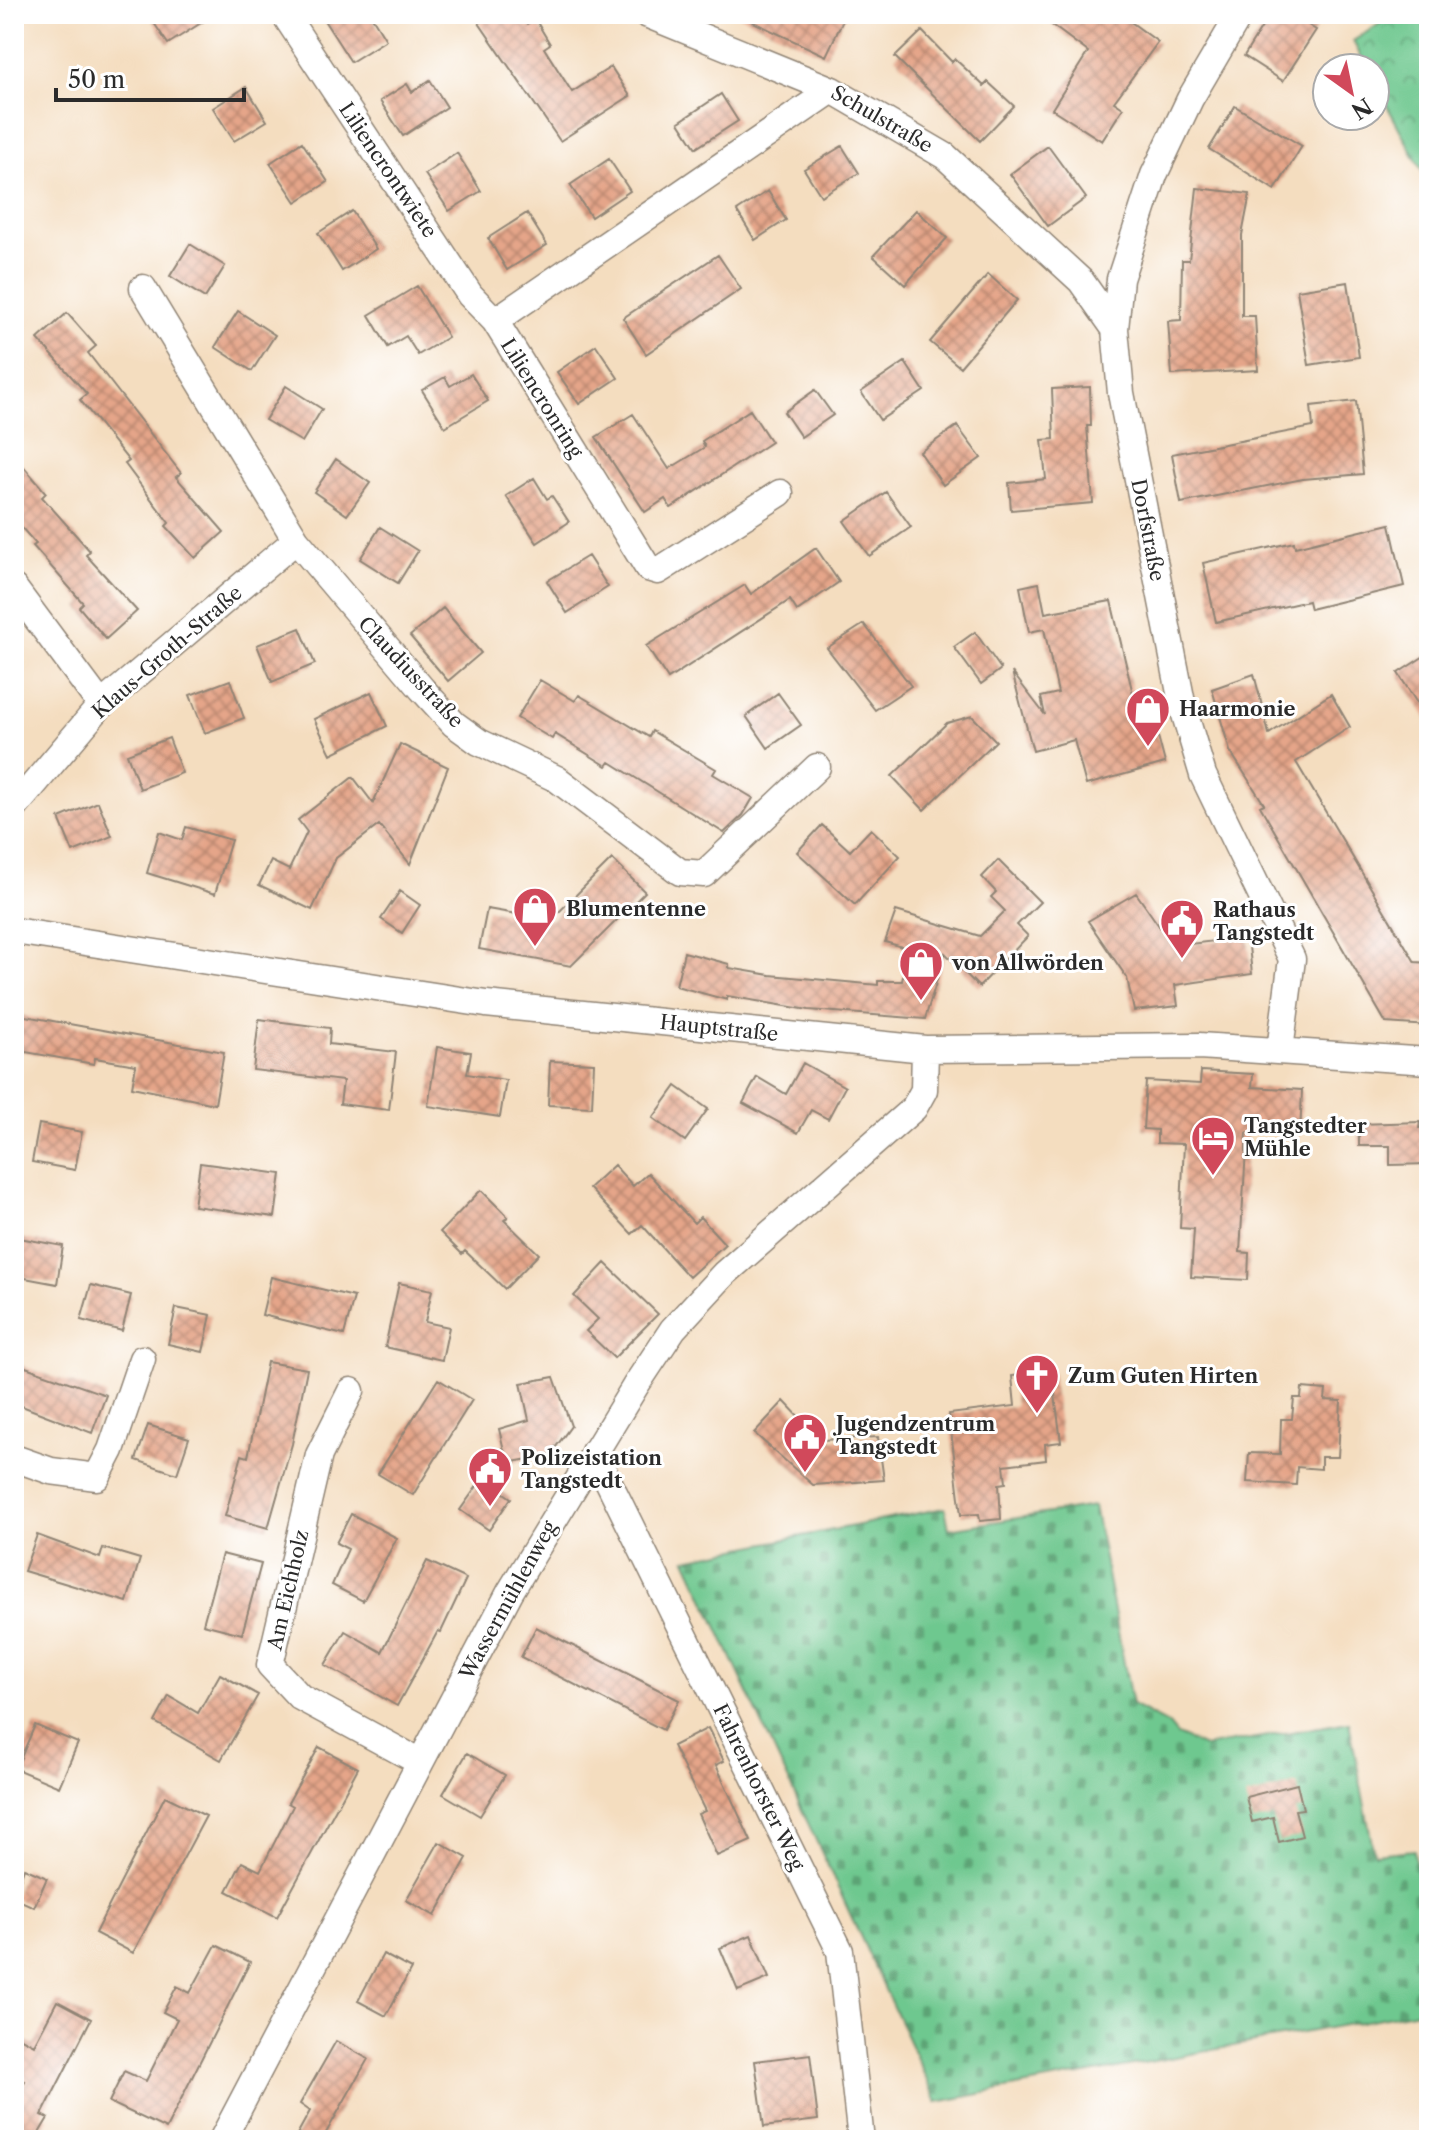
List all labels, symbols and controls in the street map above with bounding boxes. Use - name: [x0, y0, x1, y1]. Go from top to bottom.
- scale bar: [56, 52, 244, 102]
- north arrow: [1311, 52, 1391, 132]
- text: 50 m: [68, 65, 125, 94]
- street label: Schulstraße: [827, 80, 937, 158]
- text: N: [1346, 92, 1377, 125]
- street label: Liliencrontwiete: [334, 98, 442, 242]
- street label: Liliencronring: [496, 334, 588, 462]
- street label: Dorfstraße: [1126, 477, 1170, 583]
- street label: Klaus-Groth-Straße: [87, 580, 247, 724]
- street label: Claudiusstraße: [353, 611, 469, 733]
- shop icon: Haarmonie: [1124, 685, 1172, 748]
- place label: Haarmonie: [1179, 697, 1296, 721]
- shop icon: Blumentenne: [511, 885, 559, 948]
- place label: Blumentenne: [566, 897, 706, 921]
- public building icon: Rathaus Tangstedt: [1158, 897, 1206, 960]
- place label: Rathaus Tangstedt: [1213, 898, 1314, 945]
- shop icon: von Allwörden: [897, 939, 945, 1002]
- place label: von Allwörden: [951, 951, 1104, 975]
- street label: Hauptstraße: [659, 1010, 779, 1046]
- hotel icon: Tangstedter Mühle: [1189, 1114, 1237, 1177]
- place label: Tangstedter Mühle: [1244, 1114, 1367, 1161]
- church icon: Zum Guten Hirten: [1013, 1352, 1061, 1415]
- place label: Zum Guten Hirten: [1068, 1364, 1258, 1388]
- public building icon: Jugendzentrum Tangstedt: [781, 1411, 829, 1474]
- place label: Jugendzentrum Tangstedt: [832, 1412, 995, 1459]
- public building icon: Polizeistation Tangstedt: [466, 1445, 514, 1508]
- place label: Polizeistation Tangstedt: [521, 1446, 662, 1493]
- street label: Wassermühlenweg: [454, 1516, 562, 1684]
- street label: Am Eichholz: [262, 1528, 313, 1653]
- street label: Fahrenhorster Weg: [708, 1700, 810, 1874]

